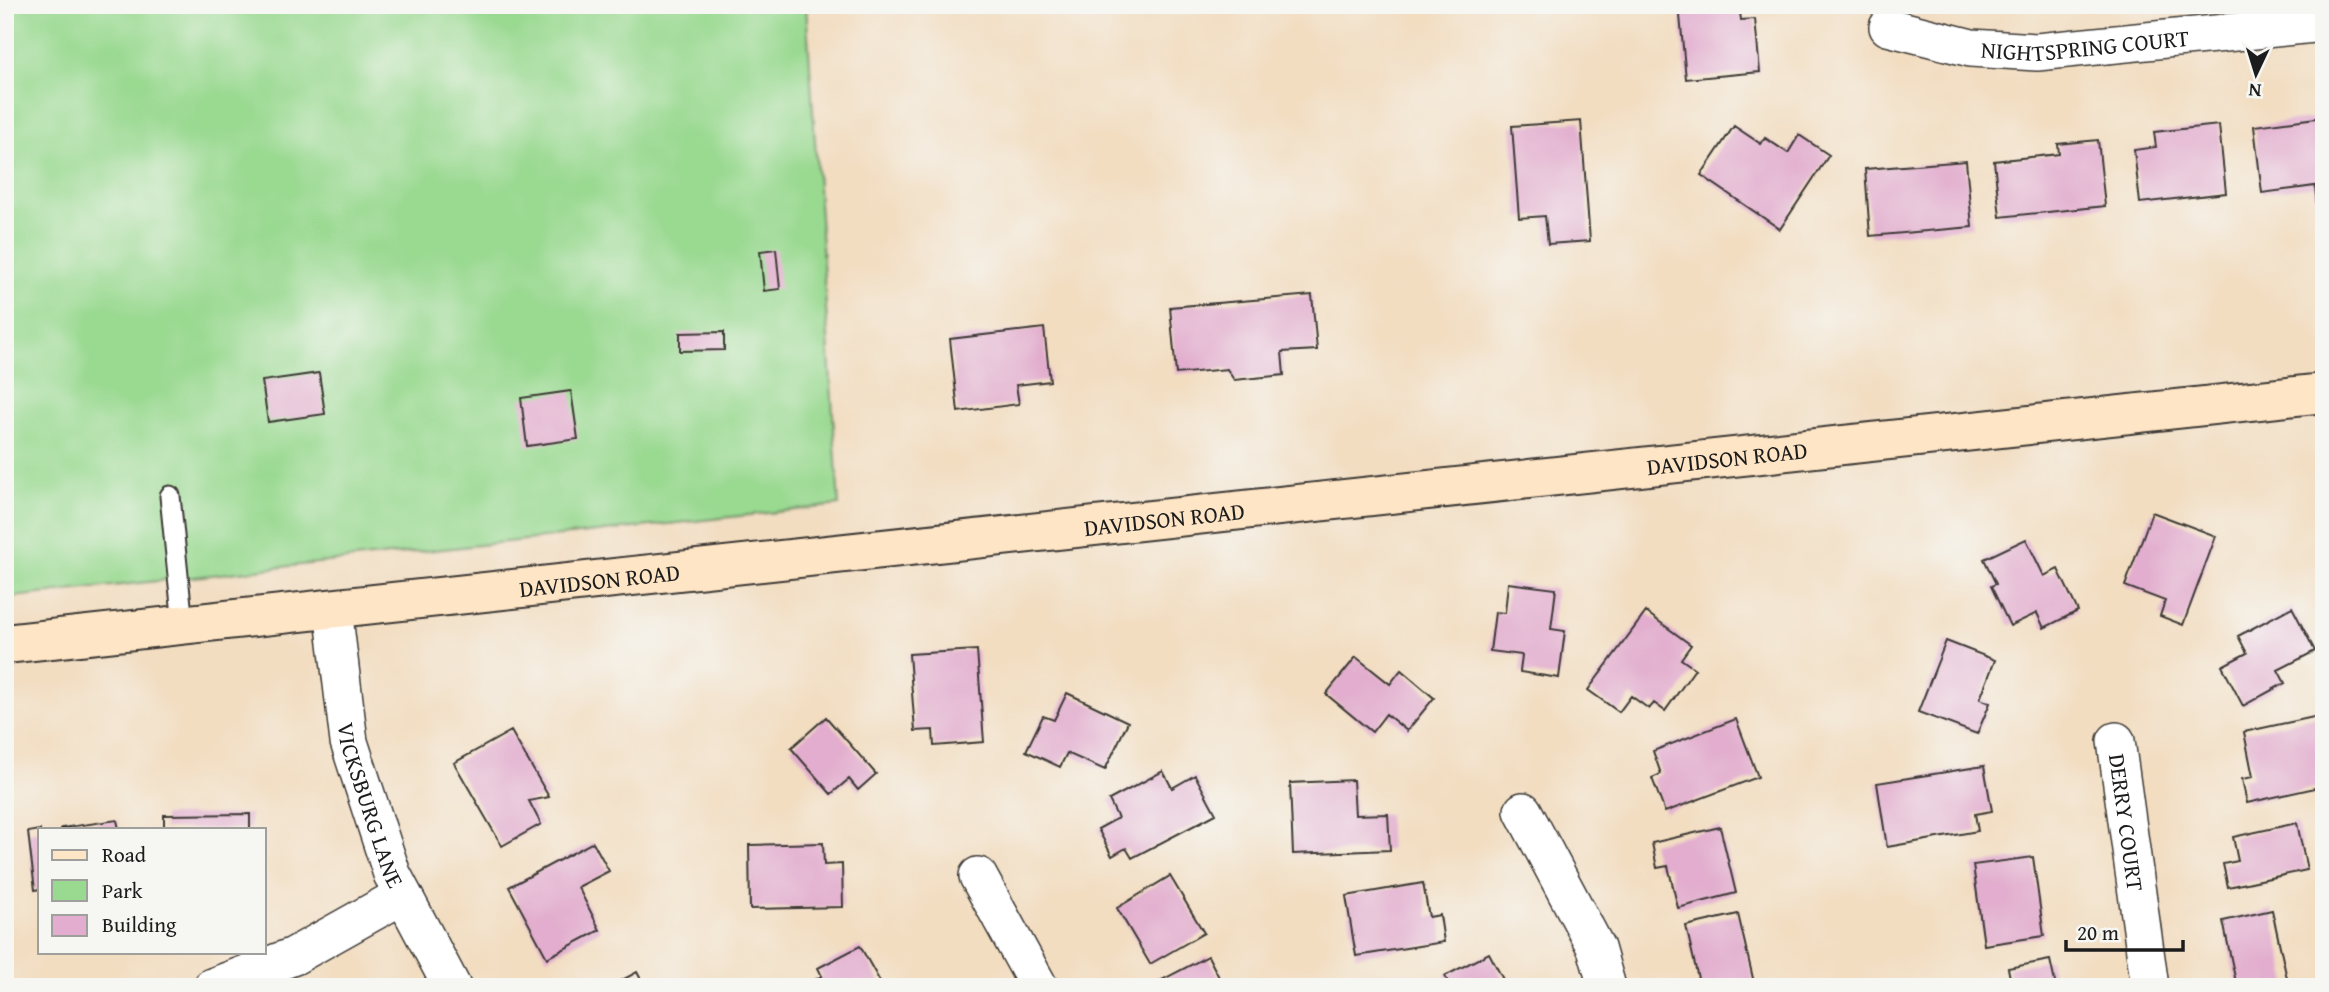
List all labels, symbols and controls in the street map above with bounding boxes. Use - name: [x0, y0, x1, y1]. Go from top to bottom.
- street label: NIGHTSPRING COURT: [1980, 20, 2191, 69]
- north arrow: [2220, 38, 2290, 108]
- text: N: [2247, 77, 2262, 105]
- street label: DAVIDSON ROAD: [1645, 433, 1809, 483]
- street label: DAVIDSON ROAD: [1082, 493, 1246, 544]
- street label: DAVIDSON ROAD: [518, 555, 682, 605]
- street label: VICKSBURG LANE: [330, 720, 413, 893]
- street label: DERRY COURT: [2101, 751, 2153, 893]
- legend: [38, 828, 266, 954]
- text: Road: [102, 839, 147, 870]
- text: Park: [102, 875, 143, 906]
- scale bar: [2066, 908, 2184, 952]
- text: Building: [102, 909, 177, 940]
- text: 20 m: [2077, 917, 2119, 948]

